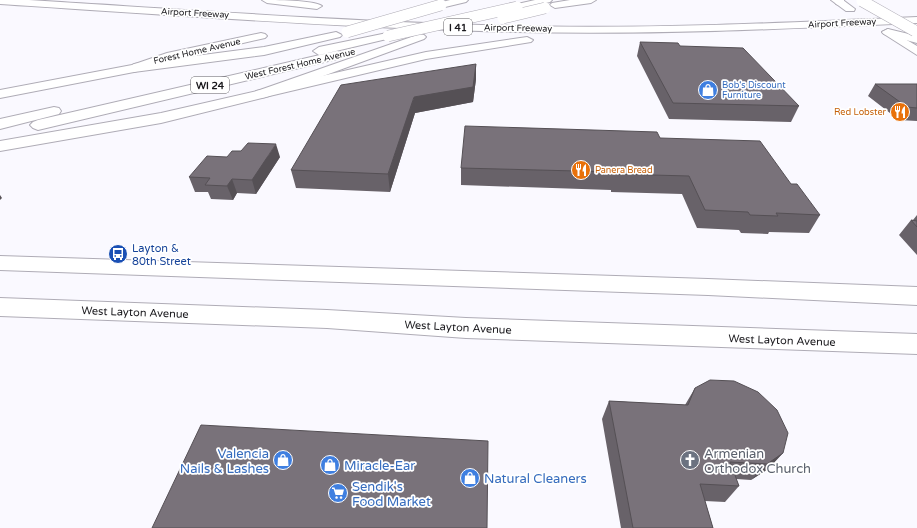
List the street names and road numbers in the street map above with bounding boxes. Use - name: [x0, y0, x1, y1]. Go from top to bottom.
- street label: Airport Freeway: [161, 6, 230, 21]
- street label: Airport Freeway: [808, 16, 877, 31]
- road number: I 41: [444, 19, 472, 35]
- street label: Airport Freeway: [484, 22, 552, 35]
- street label: Forest Home Avenue: [152, 36, 242, 67]
- street label: West Forest Home Avenue: [244, 46, 356, 83]
- road number: WI 24: [191, 77, 229, 93]
- street label: West Layton Avenue: [81, 304, 189, 321]
- street label: West Layton Avenue: [404, 318, 512, 337]
- street label: West Layton Avenue: [728, 332, 836, 349]

